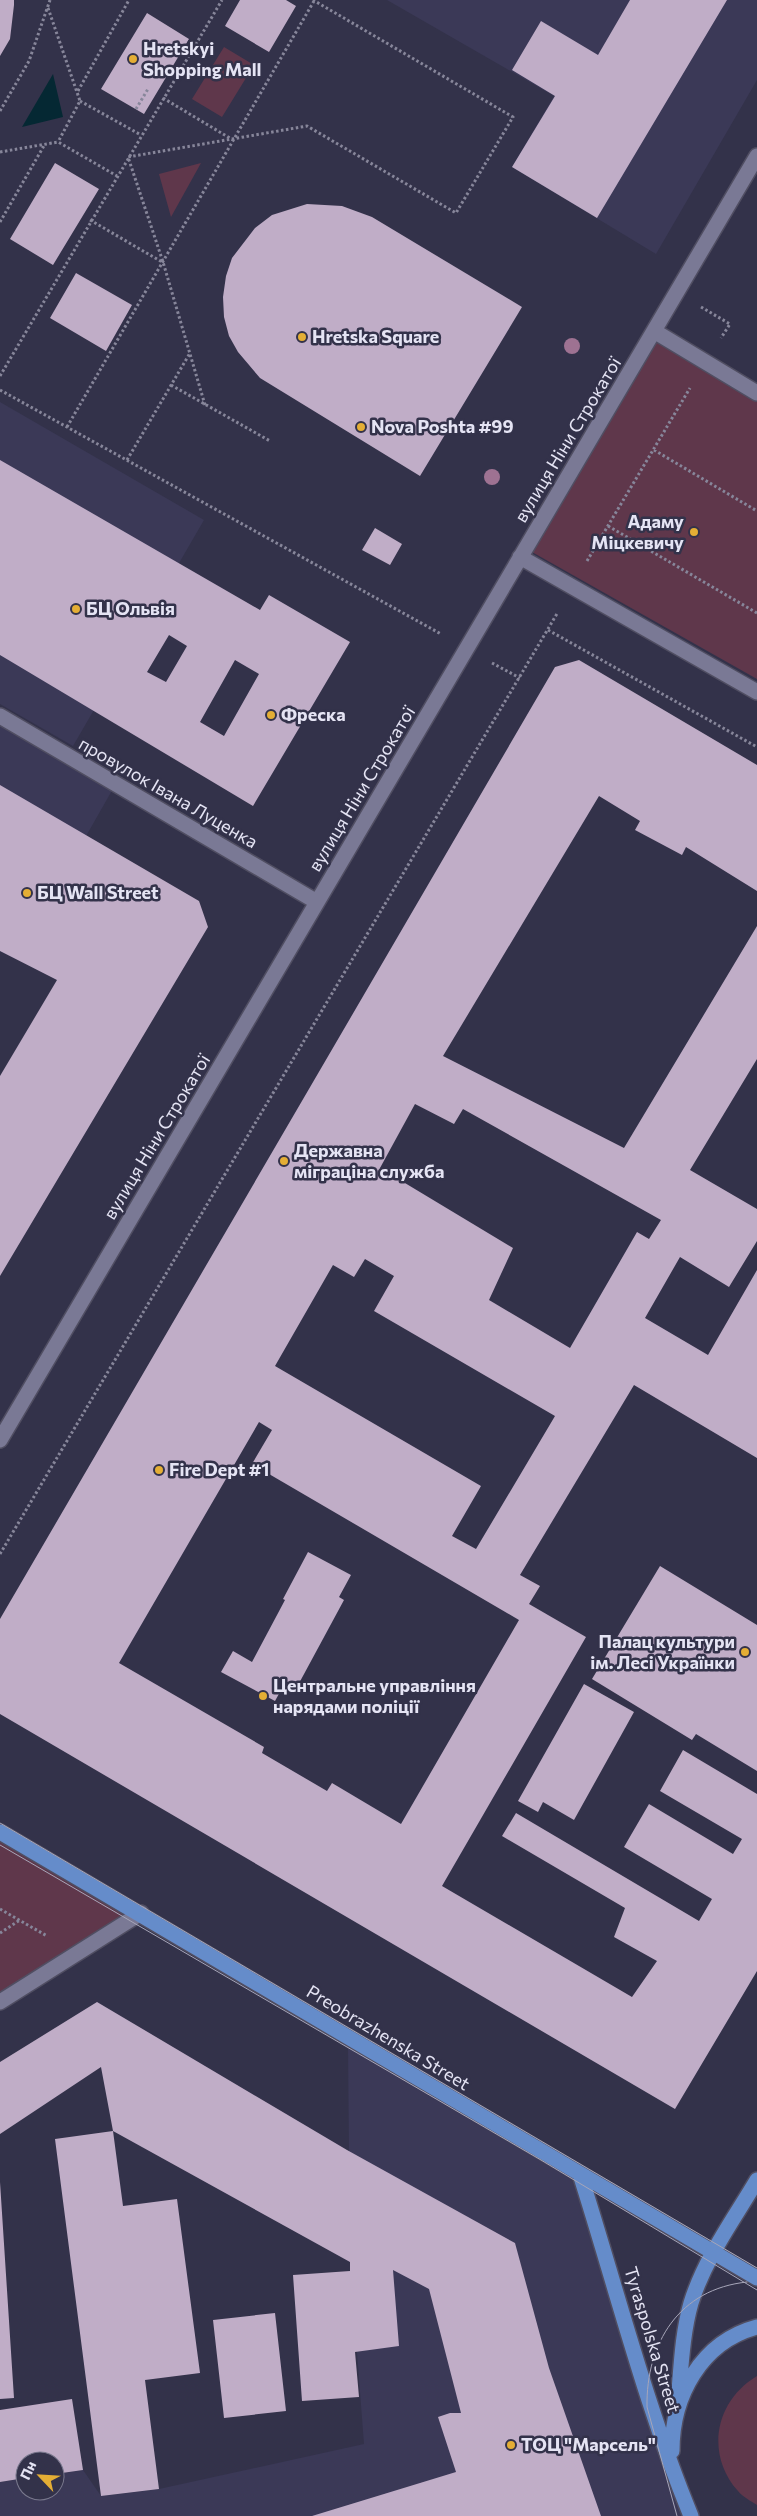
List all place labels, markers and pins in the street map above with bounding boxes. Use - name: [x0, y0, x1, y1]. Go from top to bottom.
- place label: Hretskyi Shopping Mall: [143, 37, 262, 80]
- marker: Hretskyi Shopping Mall: [127, 53, 139, 65]
- place label: Hretska Square: [312, 325, 439, 347]
- marker: Hretska Square: [296, 331, 308, 343]
- place label: Nova Poshta #99: [371, 415, 514, 437]
- marker: Nova Poshta #99: [355, 421, 367, 433]
- place label: Адаму Міцкевичу: [591, 510, 684, 553]
- marker: Адаму Міцкевичу: [688, 526, 700, 538]
- place label: БЦ Ольвія: [86, 597, 175, 619]
- marker: БЦ Ольвія: [70, 603, 82, 615]
- place label: Фреска: [281, 703, 346, 725]
- marker: Фреска: [265, 709, 277, 721]
- place label: БЦ Wall Street: [37, 881, 159, 903]
- marker: БЦ Wall Street: [21, 887, 33, 899]
- place label: Державна міграціна служба: [294, 1139, 444, 1182]
- marker: Державна міграціна служба: [278, 1155, 290, 1167]
- place label: Fire Dept #1: [169, 1458, 270, 1480]
- marker: Fire Dept #1: [153, 1464, 165, 1476]
- place label: Палац культури ім. Лесі Українки: [590, 1630, 735, 1673]
- marker: Палац культури ім. Лесі Українки: [739, 1646, 751, 1658]
- place label: Центральне управління нарядами поліції: [273, 1674, 476, 1717]
- marker: Центральне управління нарядами поліції: [257, 1690, 269, 1702]
- place label: ТОЦ "Марсель": [521, 2433, 656, 2455]
- marker: ТОЦ "Марсель": [505, 2439, 517, 2451]

